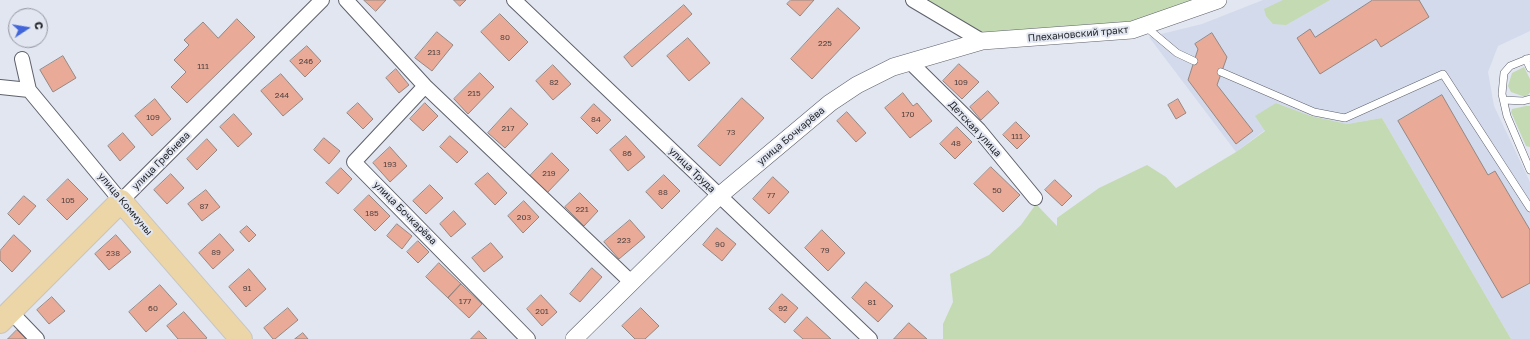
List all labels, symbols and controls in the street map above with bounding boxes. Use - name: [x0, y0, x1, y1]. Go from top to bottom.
- north arrow: [8, 8, 48, 48]
- text: С: [32, 20, 46, 31]
- street label: Плехановский тракт: [1027, 24, 1129, 44]
- house number: 80: [500, 32, 510, 42]
- house number: 225: [818, 38, 832, 48]
- house number: 213: [427, 47, 441, 57]
- house number: 246: [299, 56, 313, 66]
- house number: 111: [197, 61, 209, 71]
- house number: 82: [549, 77, 559, 87]
- house number: 109: [954, 77, 968, 87]
- house number: 215: [467, 88, 481, 98]
- house number: 244: [275, 90, 289, 100]
- street label: Детская улица: [946, 99, 1004, 159]
- street label: улица Бочкарёва: [755, 104, 827, 168]
- house number: 170: [901, 109, 915, 119]
- house number: 109: [146, 112, 160, 122]
- house number: 84: [591, 114, 601, 124]
- house number: 217: [502, 123, 514, 133]
- house number: 73: [727, 127, 735, 137]
- street label: улица Гребнева: [129, 129, 193, 193]
- house number: 111: [1011, 131, 1023, 141]
- house number: 48: [951, 138, 961, 148]
- street label: улица Труда: [666, 145, 718, 195]
- house number: 86: [622, 148, 632, 158]
- house number: 193: [383, 159, 397, 169]
- house number: 219: [542, 168, 556, 178]
- street label: улица Коммуны: [95, 170, 155, 238]
- street label: улица Бочкарёва: [371, 179, 439, 247]
- house number: 50: [992, 185, 1002, 195]
- house number: 88: [658, 187, 668, 197]
- house number: 77: [767, 190, 775, 200]
- house number: 105: [61, 195, 75, 205]
- house number: 87: [199, 201, 209, 211]
- house number: 221: [575, 204, 589, 214]
- house number: 185: [365, 208, 379, 218]
- house number: 203: [517, 212, 531, 222]
- house number: 223: [617, 235, 631, 245]
- house number: 90: [715, 239, 725, 249]
- house number: 79: [820, 245, 830, 255]
- house number: 89: [211, 247, 221, 257]
- house number: 238: [106, 248, 120, 258]
- house number: 91: [243, 283, 251, 293]
- house number: 177: [459, 296, 471, 306]
- house number: 81: [868, 297, 876, 307]
- house number: 60: [148, 303, 158, 313]
- house number: 92: [778, 303, 788, 313]
- house number: 201: [535, 306, 549, 316]

